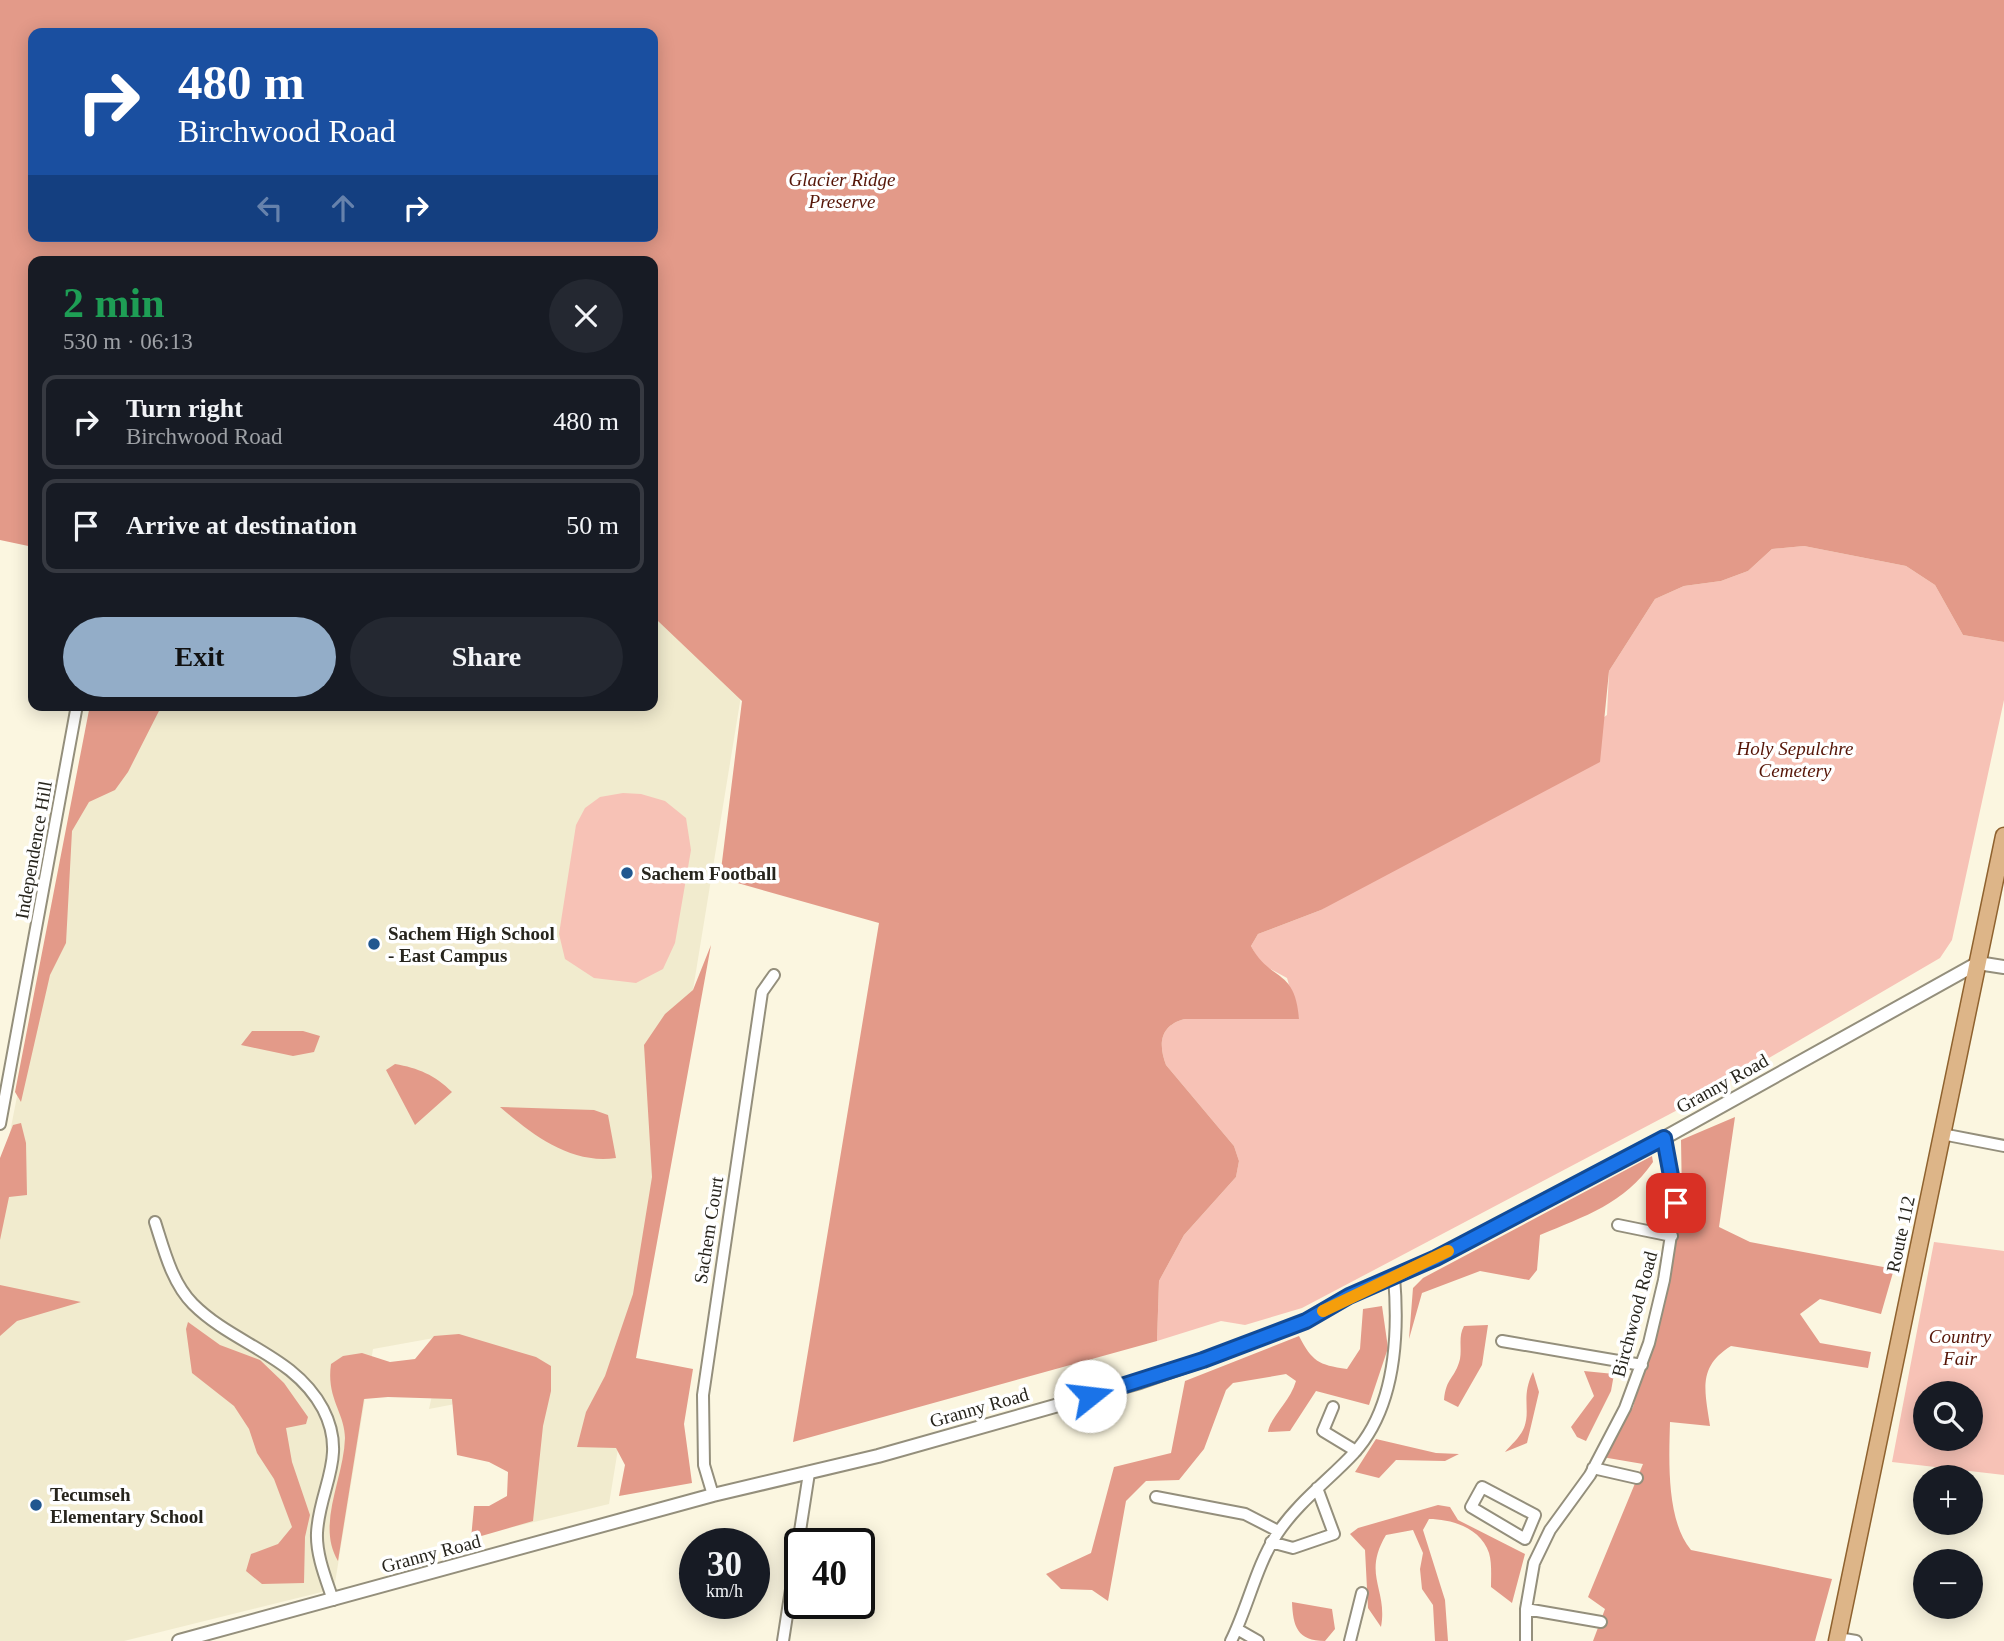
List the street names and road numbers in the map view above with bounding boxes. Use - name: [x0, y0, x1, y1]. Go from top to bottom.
- street label: Independence Hill: [11, 779, 56, 921]
- street label: Granny Road: [1673, 1049, 1772, 1117]
- street label: Sachem Court: [690, 1174, 727, 1285]
- street label: Route 112: [1882, 1194, 1919, 1274]
- street label: Birchwood Road: [1608, 1248, 1661, 1379]
- street label: Granny Road: [927, 1383, 1031, 1432]
- street label: Granny Road: [379, 1530, 484, 1577]

